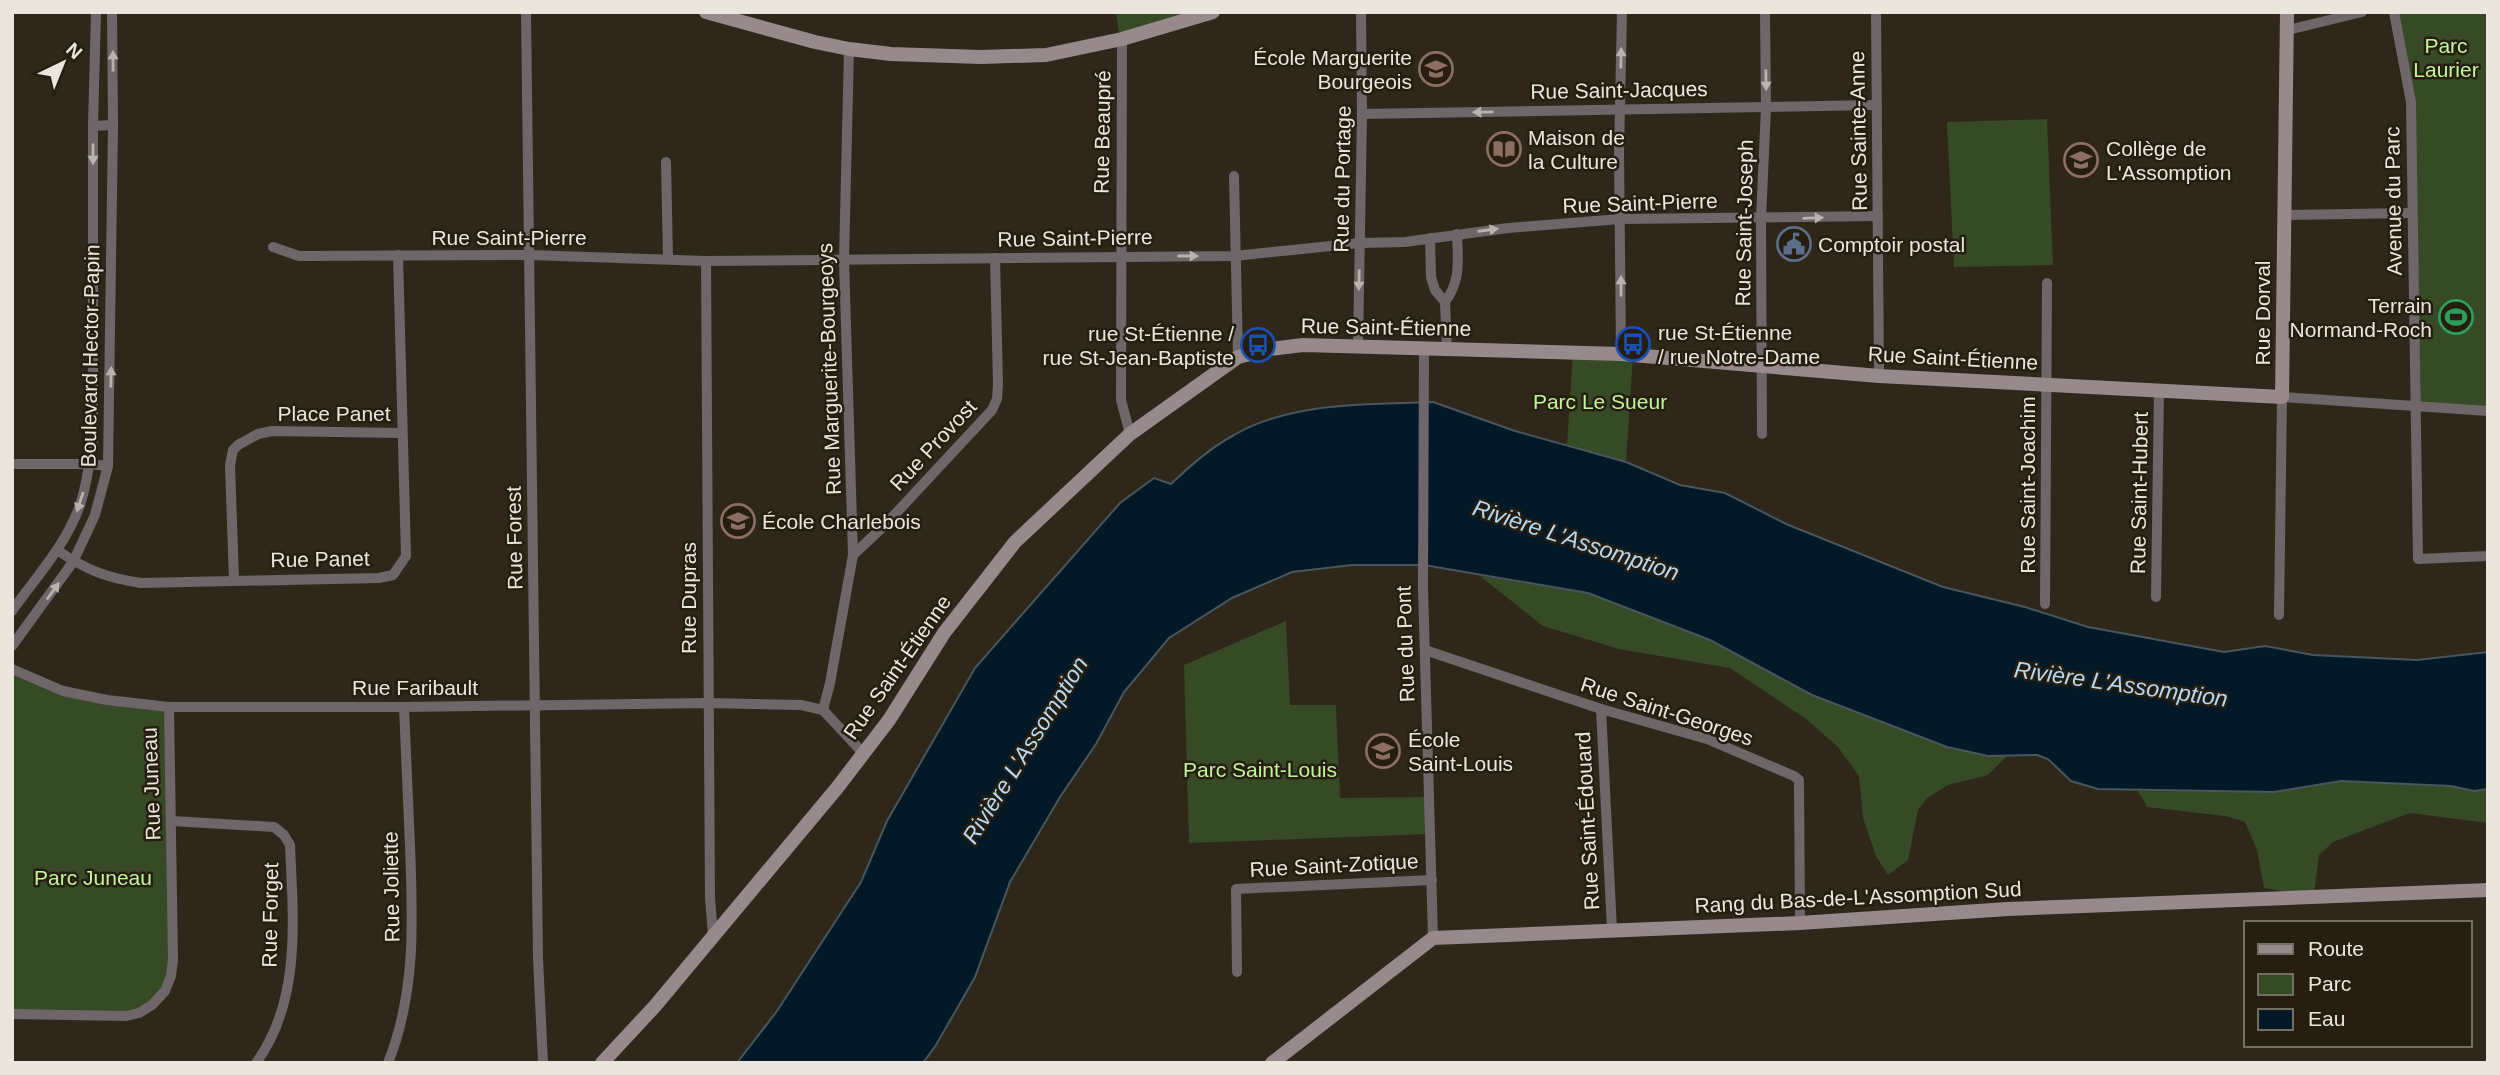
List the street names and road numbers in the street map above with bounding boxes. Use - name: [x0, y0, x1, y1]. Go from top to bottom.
- street label: Rue Sainte-Anne: [1845, 51, 1871, 211]
- street label: Rue Beaupré: [1089, 70, 1115, 194]
- street label: Rue Saint-Jacques: [1530, 77, 1708, 103]
- street label: Rue du Portage: [1329, 105, 1355, 253]
- street label: Avenue du Parc: [2380, 126, 2406, 276]
- street label: Rue Saint-Joseph: [1731, 139, 1757, 307]
- street label: Rue Saint-Pierre: [1562, 189, 1718, 217]
- street label: Rue Saint-Pierre: [997, 225, 1153, 251]
- street label: Rue Saint-Pierre: [431, 226, 587, 249]
- street label: Rue Marguerite-Bourgeoys: [813, 243, 845, 495]
- street label: Boulevard Hector-Papin: [77, 244, 103, 468]
- street label: Rue Dorval: [2251, 260, 2274, 366]
- street label: Rue Saint-Étienne: [1301, 314, 1471, 340]
- street label: Rue Saint-Étienne: [1867, 342, 2039, 374]
- street label: Rue Provost: [885, 395, 981, 495]
- street label: Rue Saint-Joachim: [2016, 396, 2039, 574]
- street label: Place Panet: [277, 402, 391, 425]
- street label: Rue Saint-Hubert: [2126, 412, 2152, 574]
- street label: Rue Forest: [502, 486, 526, 590]
- street label: Rue Dupras: [677, 542, 700, 654]
- street label: Rue Panet: [270, 547, 370, 571]
- street label: Rue du Pont: [1391, 585, 1419, 703]
- street label: Rue Saint-Étienne: [839, 591, 955, 743]
- street label: Rue Saint-Georges: [1578, 672, 1756, 750]
- street label: Rue Faribault: [352, 676, 478, 699]
- street label: Rue Juneau: [138, 727, 164, 841]
- street label: Rue Saint-Édouard: [1571, 731, 1603, 911]
- street label: Rue Joliette: [379, 831, 403, 943]
- street label: Rue Saint-Zotique: [1249, 849, 1419, 881]
- street label: Rue Forget: [258, 862, 282, 968]
- street label: Rang du Bas-de-L'Assomption Sud: [1694, 877, 2022, 917]

